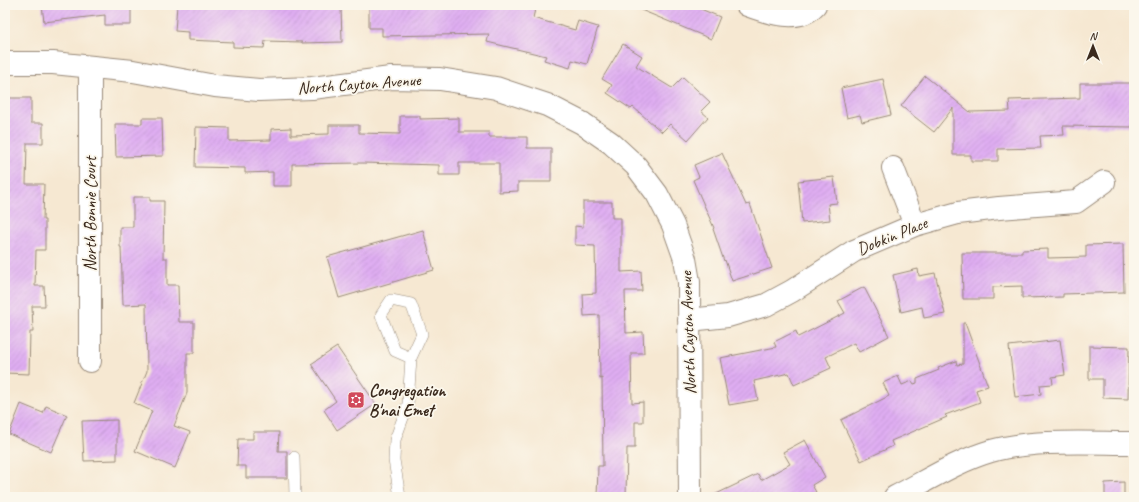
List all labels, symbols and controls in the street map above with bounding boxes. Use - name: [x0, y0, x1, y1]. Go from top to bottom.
- north arrow: [1073, 26, 1113, 66]
- text: N: [1090, 29, 1099, 43]
- street label: North Cayton Avenue: [297, 69, 423, 99]
- street label: North Bonnie Court: [80, 154, 101, 271]
- street label: Dobkin Place: [854, 212, 932, 260]
- street label: North Cayton Avenue: [675, 270, 701, 395]
- place label: Congregation B'nai Emet: [369, 380, 446, 421]
- synagogue icon: Congregation B'nai Emet: [346, 390, 366, 410]

